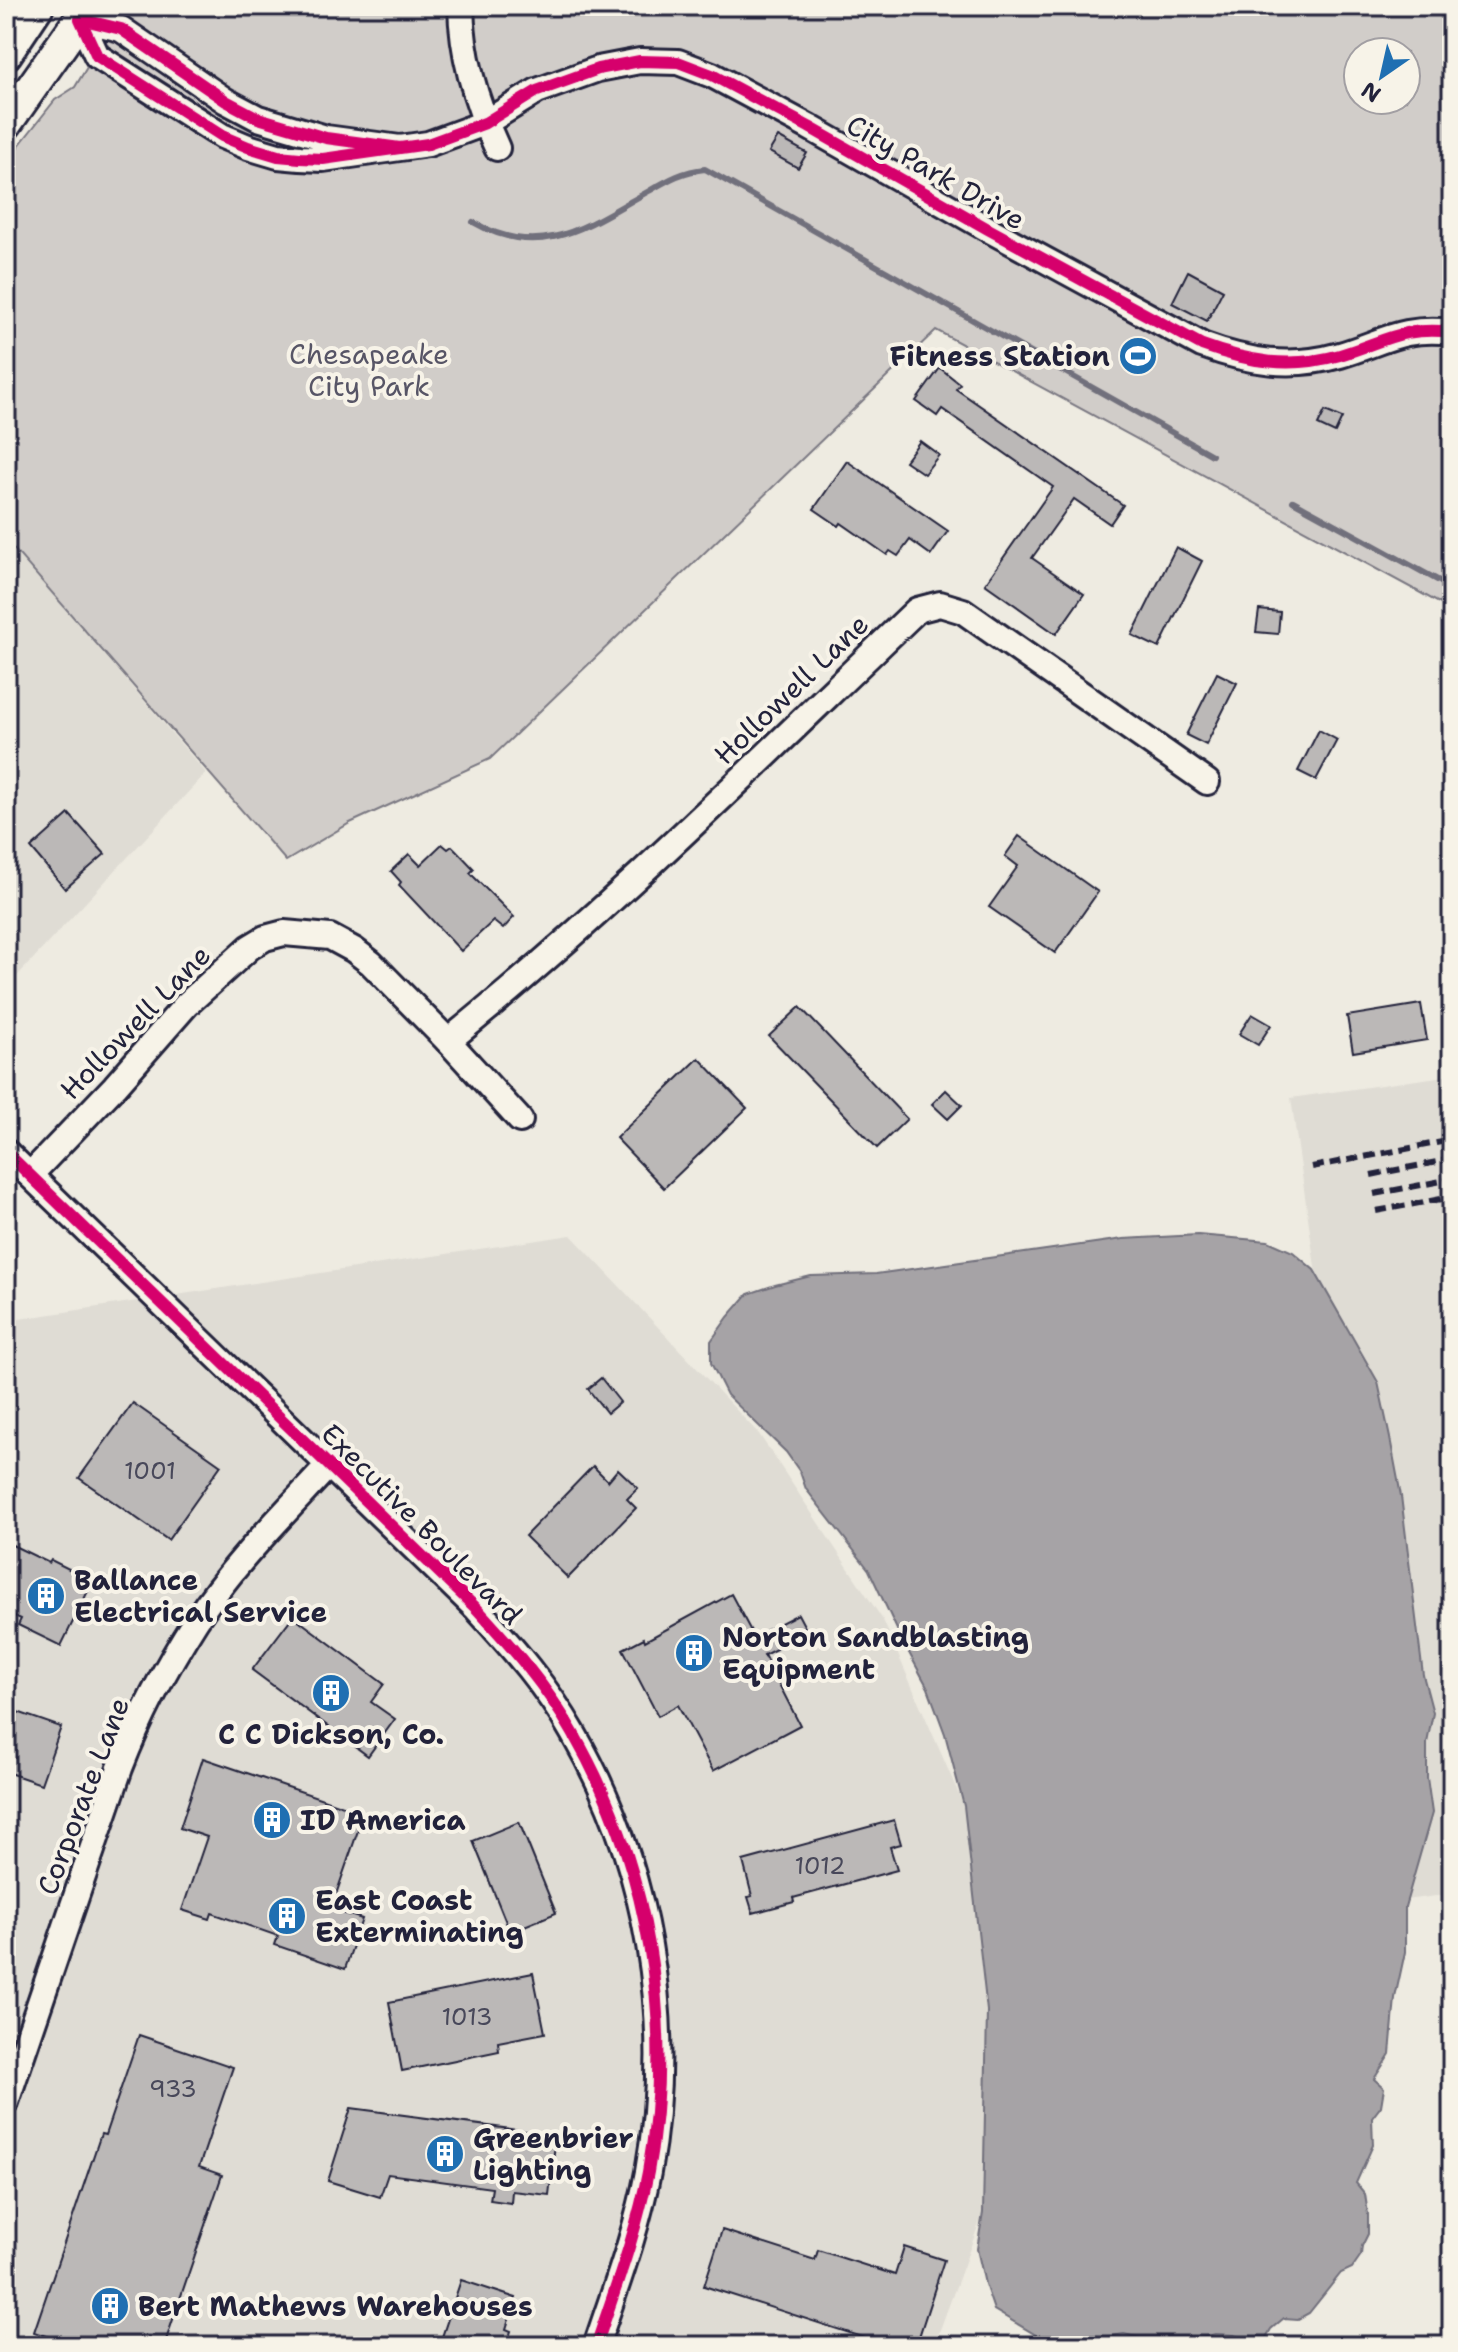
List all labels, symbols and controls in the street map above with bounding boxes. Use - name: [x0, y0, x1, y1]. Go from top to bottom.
- north arrow: [1342, 36, 1422, 116]
- text: N: [1356, 75, 1386, 109]
- street label: City Park Drive: [840, 105, 1032, 239]
- park label: Chesapeake City Park: [289, 335, 449, 405]
- sports icon: Fitness Station: [1117, 335, 1159, 377]
- place label: Fitness Station: [890, 337, 1110, 375]
- street label: Hollowell Lane: [705, 605, 877, 773]
- street label: Hollowell Lane: [51, 936, 219, 1108]
- street label: Executive Boulevard: [313, 1415, 531, 1633]
- house number: 1001: [124, 1455, 176, 1487]
- place label: Ballance Electrical Service: [74, 1561, 327, 1631]
- building icon: Ballance Electrical Service: [25, 1575, 67, 1617]
- place label: Norton Sandblasting Equipment: [722, 1618, 1029, 1688]
- building icon: Norton Sandblasting Equipment: [673, 1632, 715, 1674]
- building icon: C C Dickson, Co.: [310, 1672, 352, 1714]
- street label: Corporate Lane: [28, 1692, 138, 1900]
- place label: C C Dickson, Co.: [218, 1715, 444, 1753]
- building icon: ID America: [251, 1799, 293, 1841]
- place label: ID America: [300, 1801, 466, 1839]
- house number: 1012: [794, 1850, 846, 1882]
- place label: East Coast Exterminating: [315, 1881, 524, 1951]
- building icon: East Coast Exterminating: [266, 1895, 308, 1937]
- house number: 1013: [441, 2001, 493, 2033]
- house number: 933: [149, 2073, 197, 2105]
- place label: Greenbrier Lighting: [473, 2119, 634, 2189]
- building icon: Greenbrier Lighting: [424, 2133, 466, 2175]
- building icon: Bert Mathews Warehouses: [89, 2285, 131, 2327]
- place label: Bert Mathews Warehouses: [138, 2287, 533, 2325]

